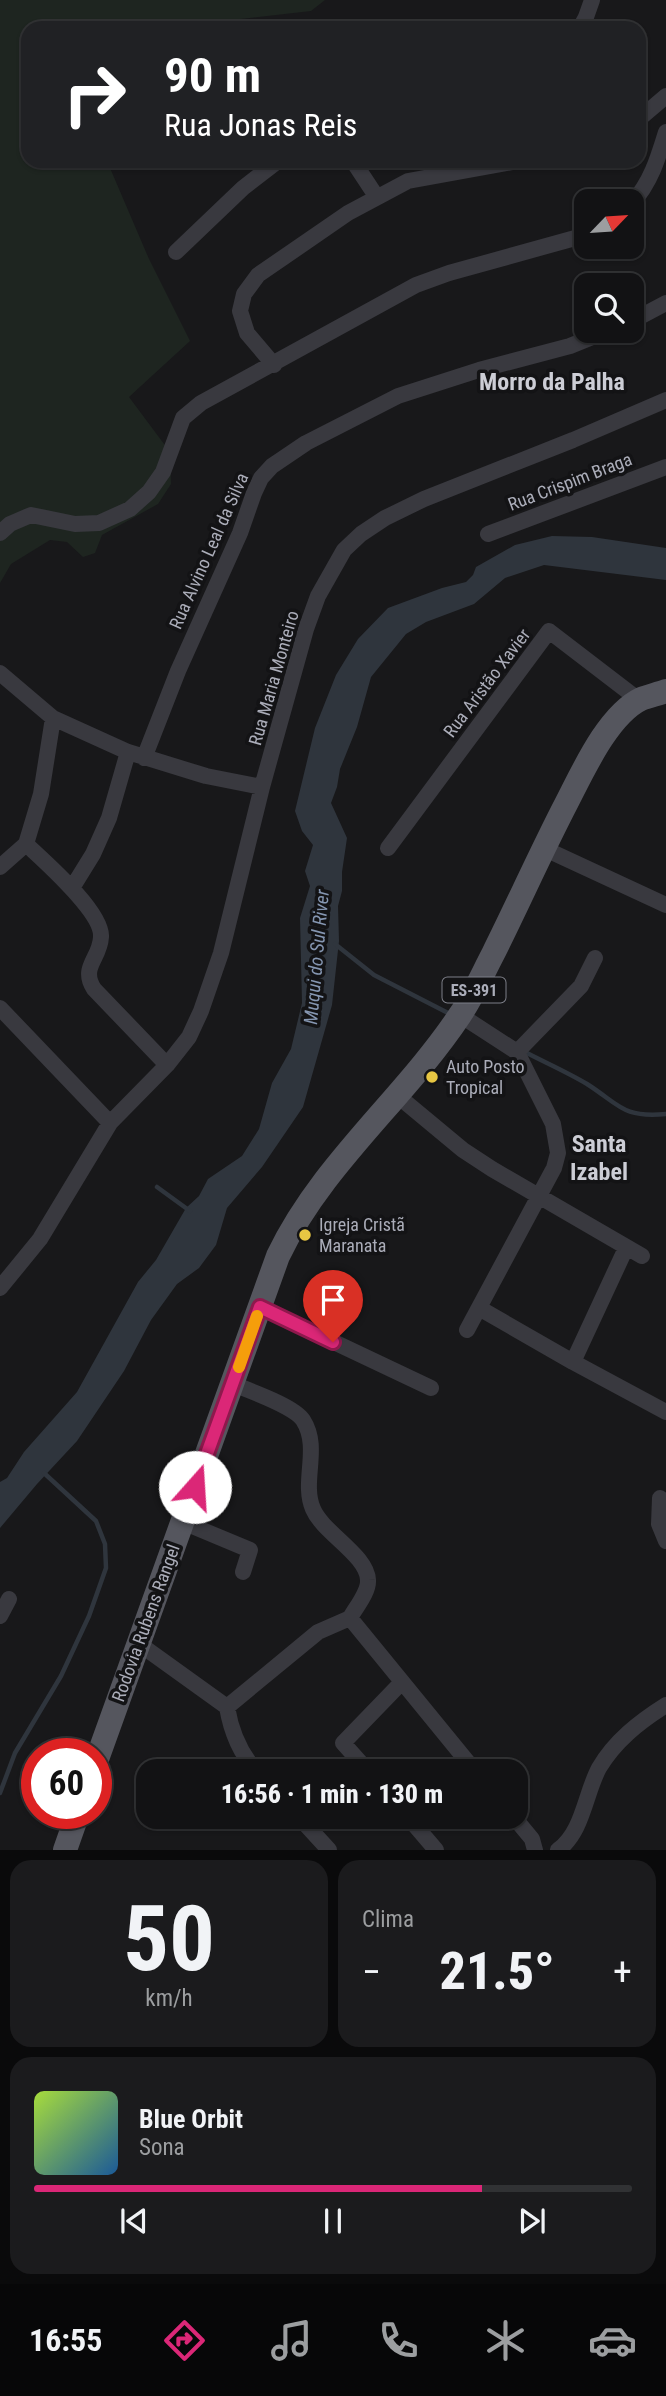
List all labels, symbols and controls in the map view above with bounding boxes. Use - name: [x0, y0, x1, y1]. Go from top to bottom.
- text: 90 m: [164, 47, 261, 104]
- icon: right: [49, 49, 140, 140]
- text: Rua Jonas Reis: [164, 106, 357, 144]
- north arrow: [574, 189, 644, 259]
- map controls: [574, 189, 644, 343]
- button: search: [574, 273, 644, 343]
- district label: Morro da Palha: [479, 368, 625, 396]
- street label: Rua Crispim Braga: [505, 448, 635, 515]
- street label: Rua Alvino Leal da Silva: [165, 470, 252, 632]
- street label: Rua Maria Monteiro: [244, 608, 303, 748]
- street label: Rua Aristão Xavier: [439, 624, 535, 741]
- water label: Muqui do Sul River: [299, 888, 334, 1025]
- road number: ES-391: [442, 978, 505, 1002]
- place label: Auto Posto Tropical: [446, 1056, 525, 1098]
- marker: Auto Posto Tropical: [424, 1069, 440, 1085]
- district label: Santa Izabel: [570, 1130, 628, 1186]
- place label: Igreja Cristã Maranata: [319, 1214, 405, 1256]
- marker: Igreja Cristã Maranata: [297, 1227, 313, 1243]
- pin: [303, 1270, 363, 1342]
- icon: arrive: [314, 1281, 352, 1319]
- position arrow: [158, 1450, 232, 1524]
- street label: Rodovia Rubens Rangel: [107, 1541, 184, 1704]
- speed limit sign: 60: [21, 1738, 112, 1829]
- text: 16:56 · 1 min · 130 m: [221, 1779, 443, 1809]
- text: 50: [123, 1886, 215, 1992]
- text: Clima: [362, 1906, 414, 1933]
- text: 21.5°: [439, 1941, 555, 2002]
- text: −: [362, 1950, 381, 1994]
- text: +: [613, 1950, 632, 1994]
- text: km/h: [145, 1985, 193, 2012]
- text: Blue Orbit: [139, 2104, 243, 2134]
- text: Sona: [139, 2134, 185, 2161]
- icon: previous: [115, 2202, 153, 2240]
- icon: pause: [314, 2202, 352, 2240]
- icon: next: [513, 2202, 551, 2240]
- icon: directions: [160, 2316, 209, 2365]
- icon: music: [267, 2316, 316, 2365]
- icon: phone: [374, 2316, 423, 2365]
- icon: climate: [481, 2316, 530, 2365]
- icon: car: [588, 2316, 637, 2365]
- text: 16:55: [29, 2321, 102, 2359]

